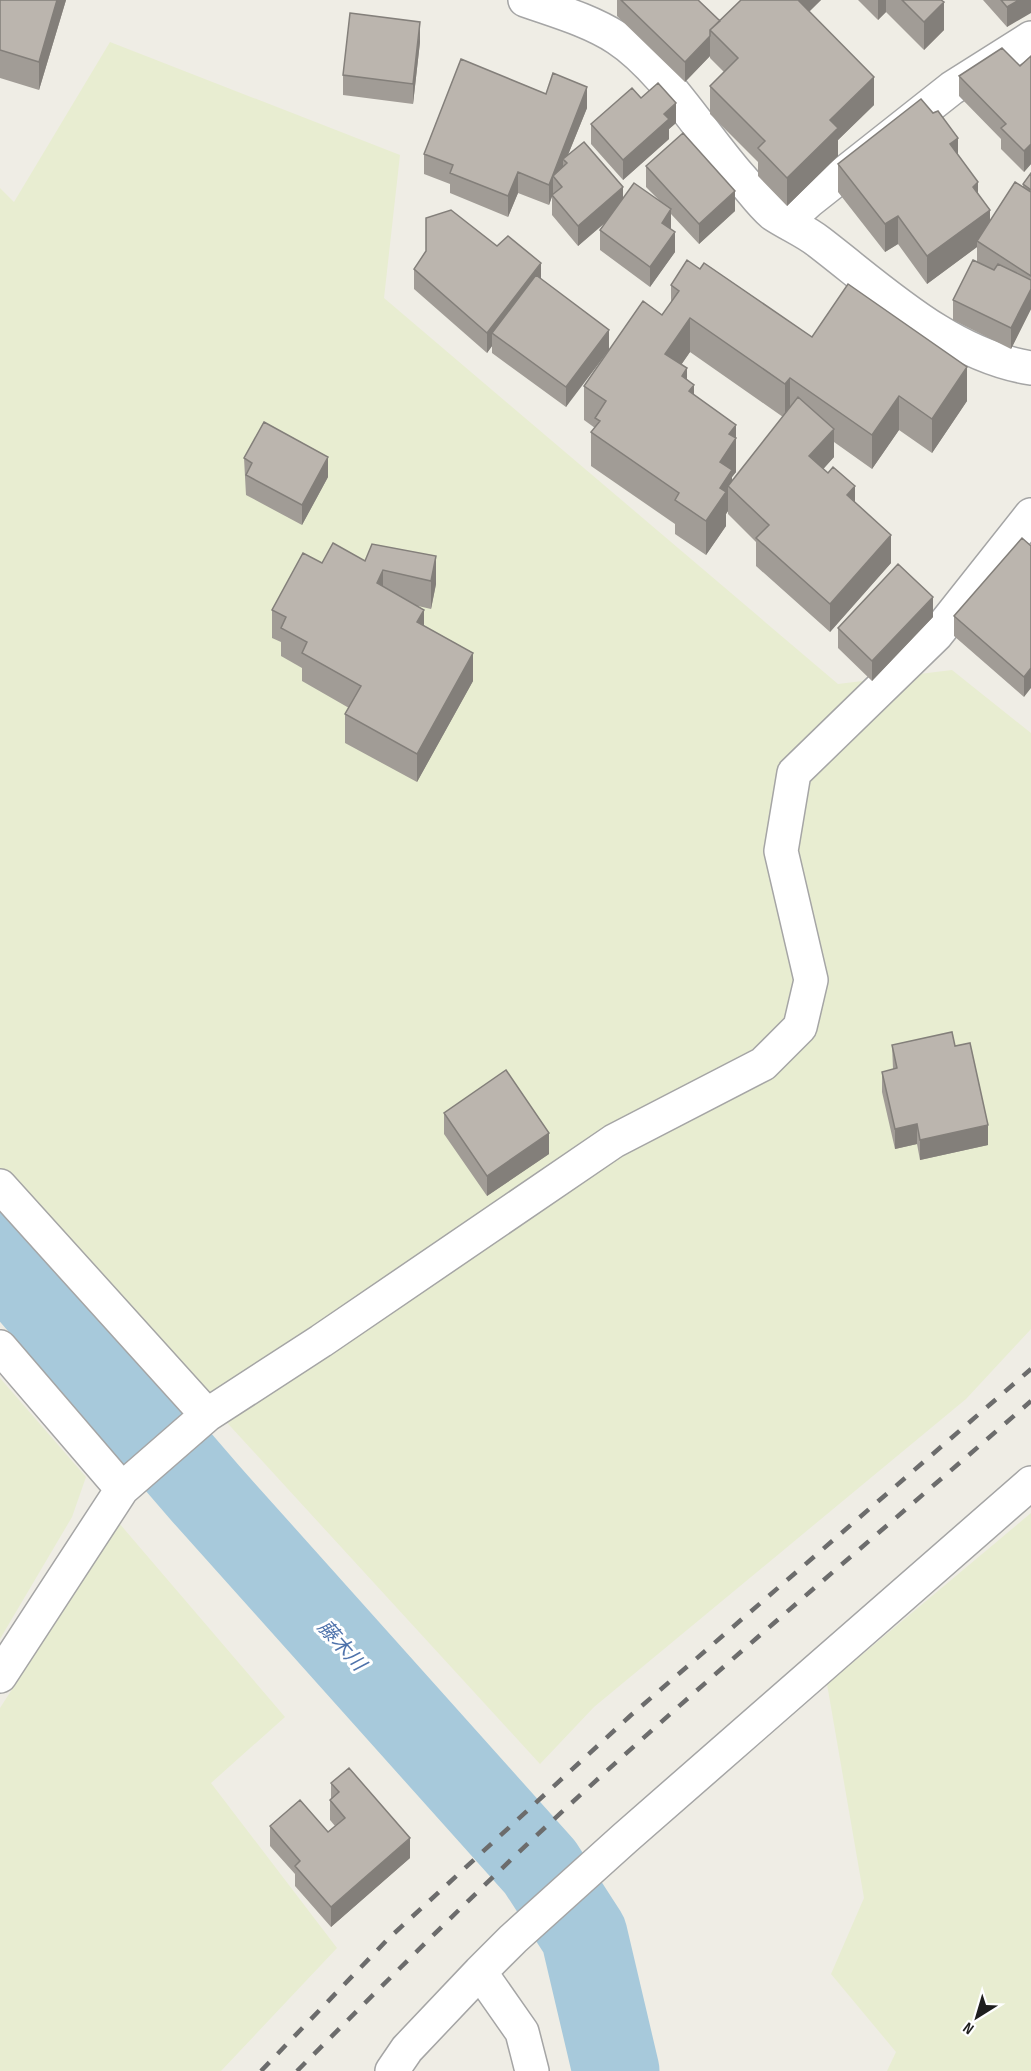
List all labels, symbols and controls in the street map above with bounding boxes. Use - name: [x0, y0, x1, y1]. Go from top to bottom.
- water label: 藤木川: [312, 1615, 372, 1677]
- north arrow: [947, 1987, 1007, 2047]
- text: N: [960, 2018, 978, 2038]

